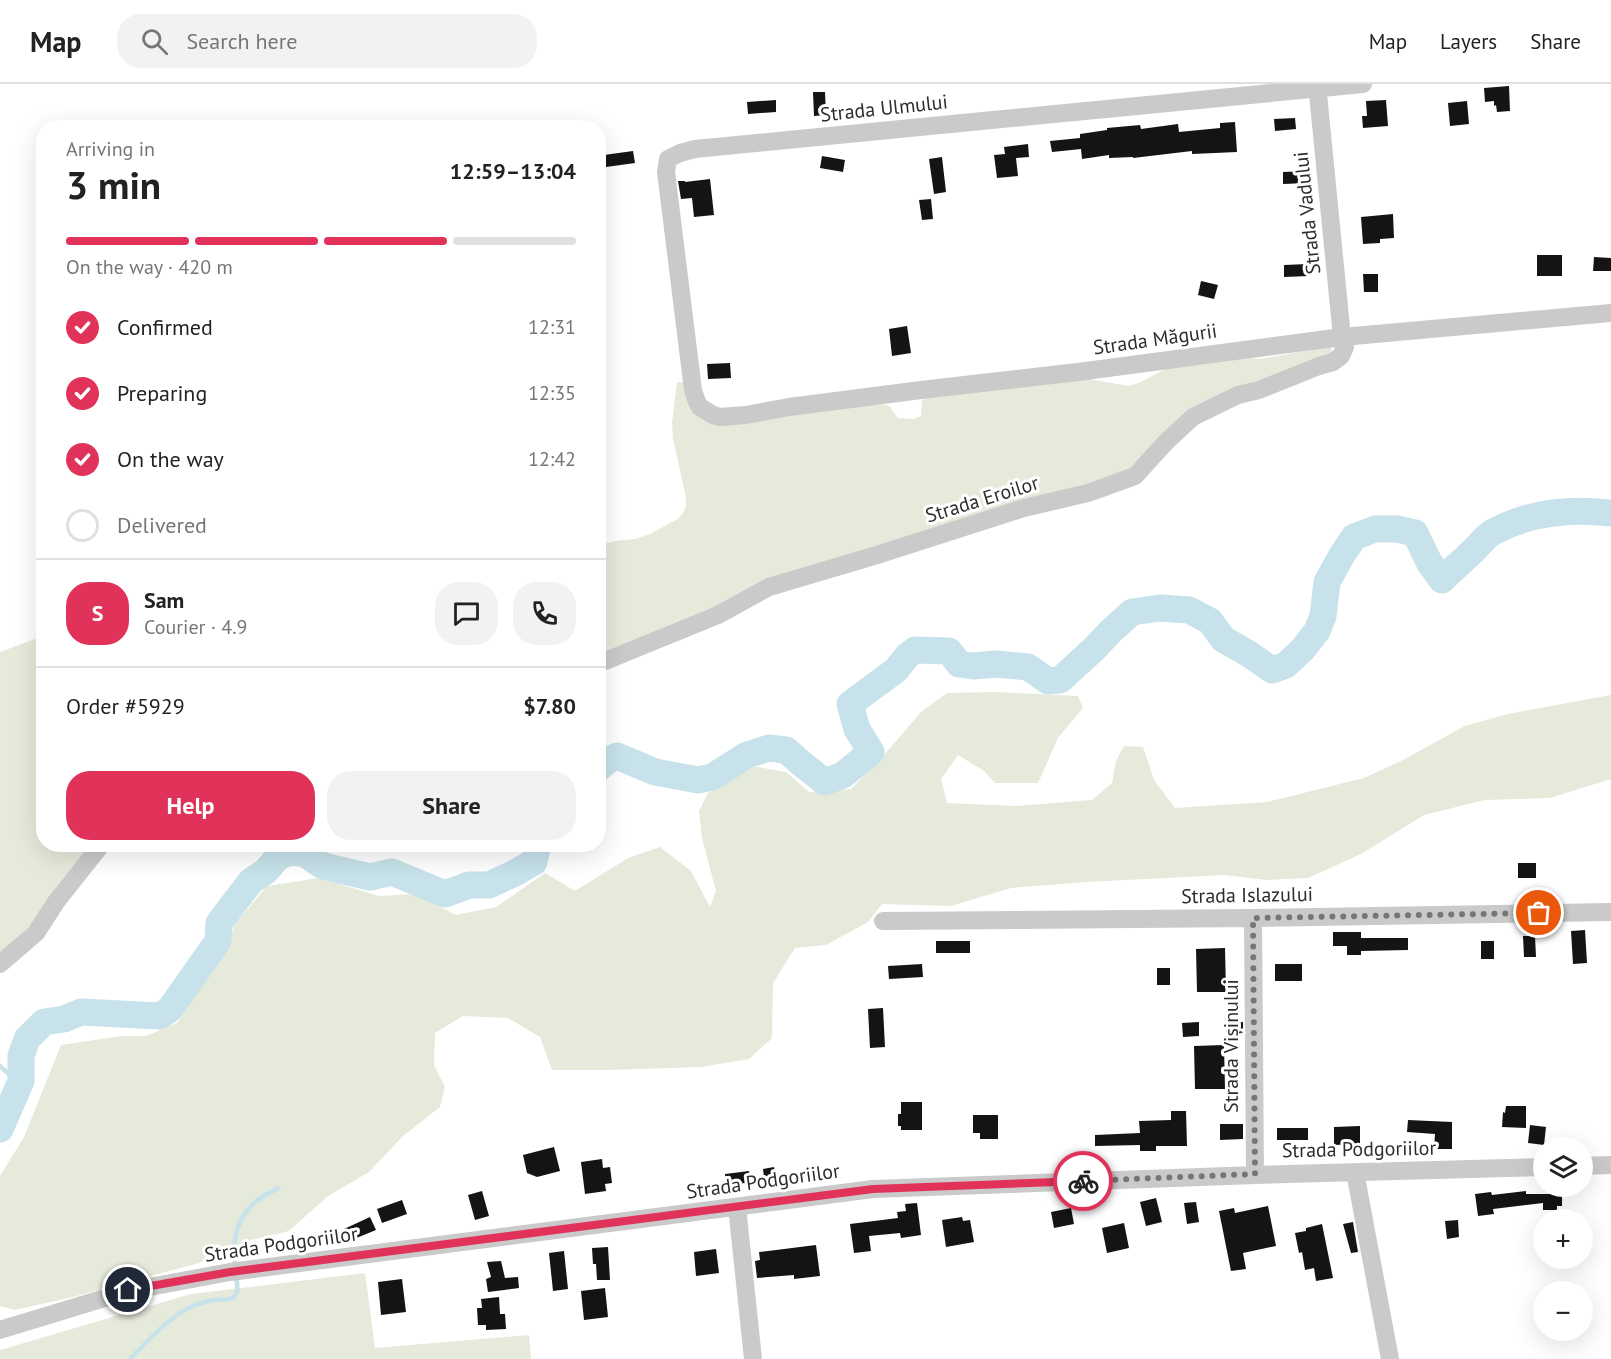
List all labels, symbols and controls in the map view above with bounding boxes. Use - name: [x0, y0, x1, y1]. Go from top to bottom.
- search box: [117, 14, 537, 68]
- text: Map: [30, 23, 81, 60]
- icon: search: [138, 25, 171, 58]
- text: Search here: [186, 27, 297, 55]
- text: Map: [1369, 28, 1407, 55]
- text: Layers: [1440, 28, 1497, 55]
- text: Share: [1530, 28, 1581, 55]
- street label: Strada Ulmului: [819, 88, 949, 128]
- text: Arriving in: [66, 136, 155, 162]
- street label: Strada Vadului: [1288, 150, 1326, 276]
- text: 12:59–13:04: [450, 157, 576, 185]
- text: 3 min: [66, 159, 161, 210]
- text: On the way · 420 m: [66, 254, 233, 280]
- icon: check: [66, 311, 99, 344]
- text: Confirmed: [117, 313, 213, 341]
- text: 12:31: [528, 314, 576, 340]
- street label: Strada Măgurii: [1091, 317, 1219, 361]
- icon: check: [66, 377, 99, 410]
- text: Preparing: [117, 379, 207, 407]
- text: 12:35: [528, 380, 576, 406]
- icon: check: [66, 443, 99, 476]
- text: On the way: [117, 445, 224, 473]
- text: 12:42: [528, 446, 576, 472]
- street label: Strada Eroilor: [922, 469, 1042, 529]
- text: Delivered: [117, 511, 207, 539]
- button: chat: [435, 582, 498, 645]
- button: phone: [513, 582, 576, 645]
- text: Sam: [144, 586, 184, 614]
- text: S: [92, 599, 103, 627]
- text: Courier · 4.9: [144, 614, 247, 640]
- text: Order #5929: [66, 692, 185, 720]
- text: $7.80: [523, 692, 576, 720]
- button: Help: [66, 771, 315, 840]
- button: Share: [327, 771, 576, 840]
- street label: Strada Islazului: [1181, 881, 1313, 909]
- pin: [1513, 887, 1564, 938]
- icon: bag: [1522, 896, 1555, 929]
- street label: Strada Vișinului: [1218, 979, 1244, 1113]
- street label: Strada Podgoriilor: [1282, 1135, 1437, 1163]
- map controls: [1533, 1137, 1593, 1341]
- button: layers: [1533, 1137, 1593, 1197]
- courier: [1053, 1151, 1113, 1211]
- street label: Strada Podgoriilor: [685, 1157, 841, 1205]
- icon: bike: [1067, 1165, 1100, 1198]
- button: +: [1533, 1209, 1593, 1269]
- street label: Strada Podgoriilor: [203, 1220, 359, 1268]
- pin: [102, 1264, 153, 1315]
- icon: home: [111, 1273, 144, 1306]
- button: −: [1533, 1281, 1593, 1341]

